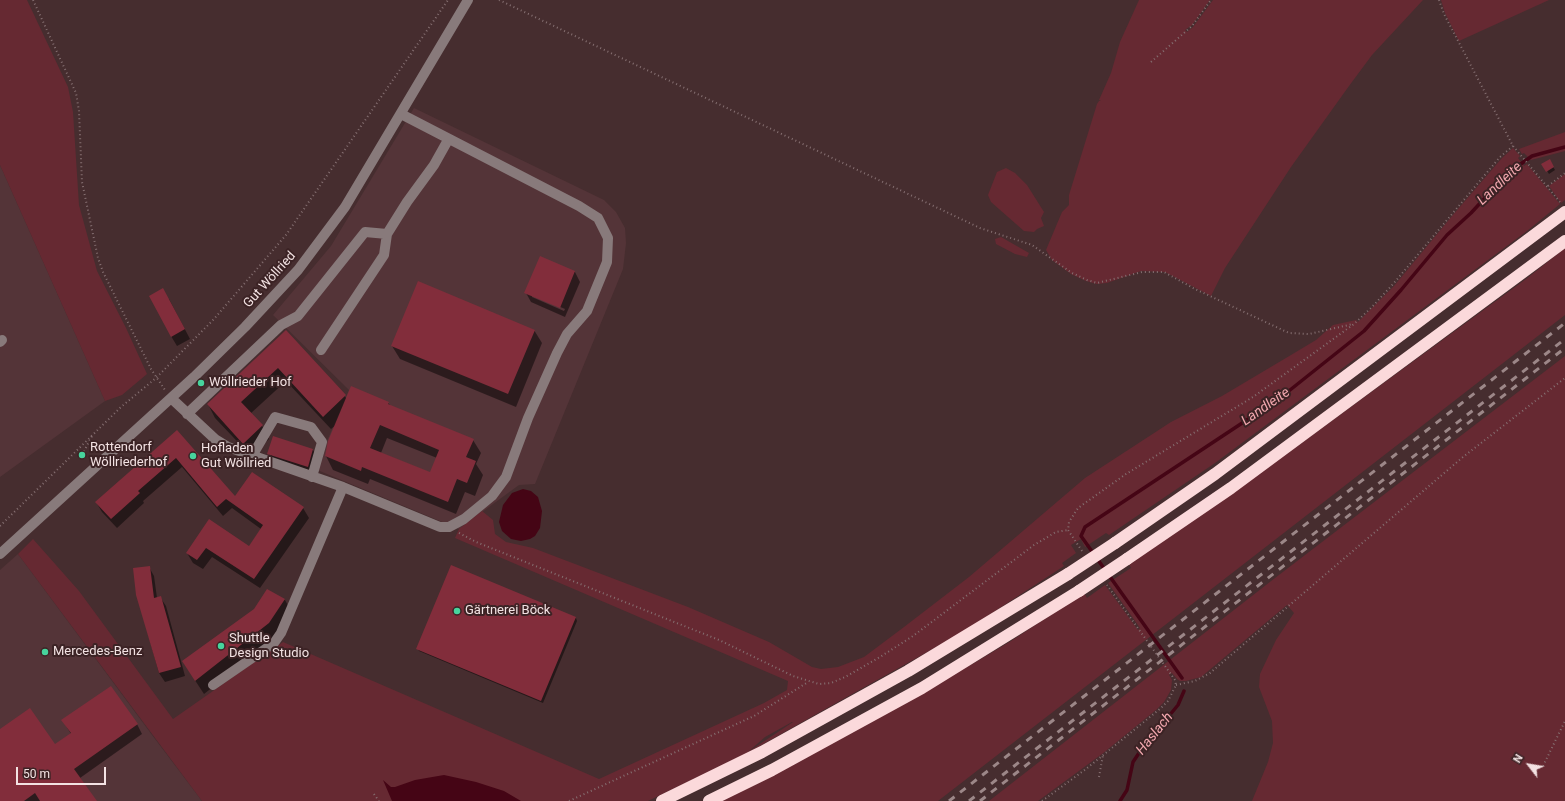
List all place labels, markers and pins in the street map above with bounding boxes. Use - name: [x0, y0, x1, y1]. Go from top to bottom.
- place label: Wöllrieder Hof: [209, 375, 292, 391]
- marker: Wöllrieder Hof: [196, 378, 206, 388]
- place label: Rottendorf Wöllriederhof: [90, 440, 167, 471]
- place label: Hofladen Gut Wöllried: [201, 441, 271, 472]
- marker: Rottendorf Wöllriederhof: [77, 450, 87, 460]
- marker: Hofladen Gut Wöllried: [188, 451, 198, 461]
- place label: Gärtnerei Böck: [465, 603, 550, 619]
- marker: Gärtnerei Böck: [452, 606, 462, 616]
- place label: Shuttle Design Studio: [229, 631, 309, 662]
- marker: Shuttle Design Studio: [216, 641, 226, 651]
- place label: Mercedes-Benz: [53, 644, 142, 660]
- marker: Mercedes-Benz: [40, 647, 50, 657]

